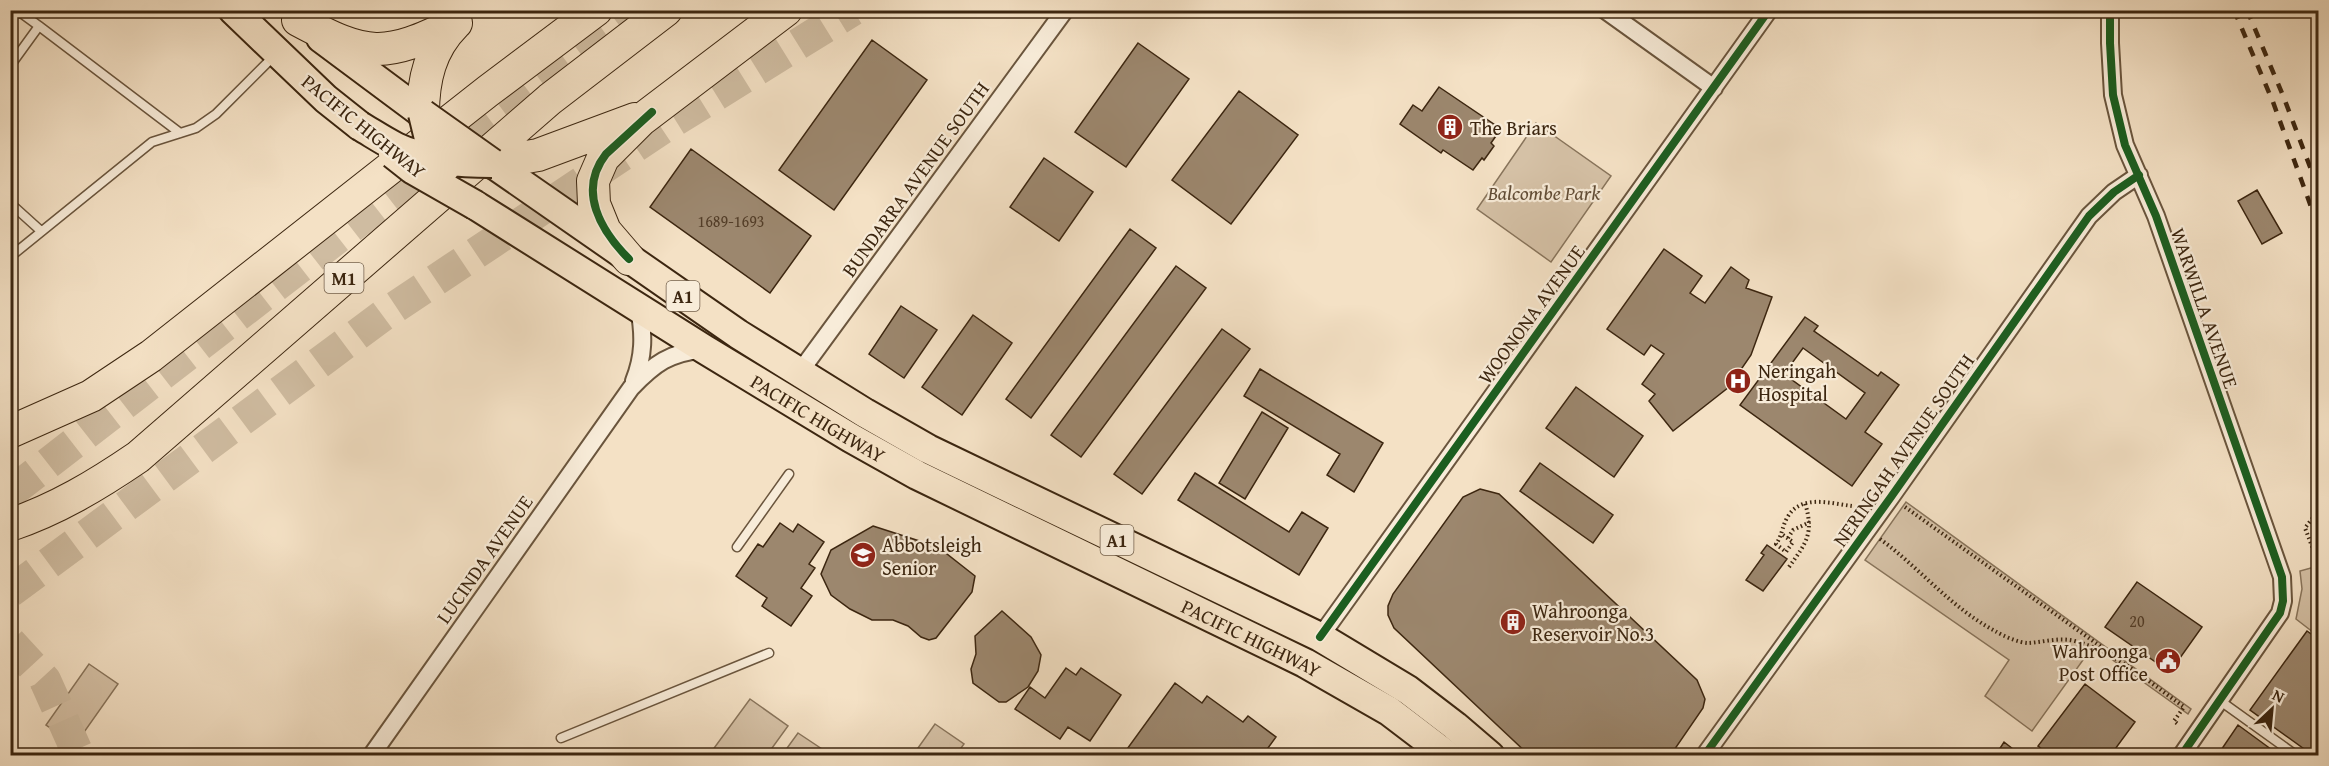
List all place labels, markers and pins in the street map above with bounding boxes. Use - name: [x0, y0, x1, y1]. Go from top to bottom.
- building icon: The Briars: [1435, 112, 1465, 142]
- place label: The Briars: [1470, 113, 1557, 142]
- place label: Neringah Hospital: [1758, 356, 1836, 408]
- hospital icon: Neringah Hospital: [1723, 366, 1753, 396]
- place label: Abbotsleigh Senior: [882, 530, 982, 582]
- school or university icon: Abbotsleigh Senior: [848, 540, 878, 570]
- place label: Wahroonga Reservoir No.3: [1532, 596, 1654, 648]
- building icon: Wahroonga Reservoir No.3: [1498, 607, 1528, 637]
- place label: Wahroonga Post Office: [2052, 636, 2149, 688]
- public building icon: Wahroonga Post Office: [2153, 646, 2183, 676]

